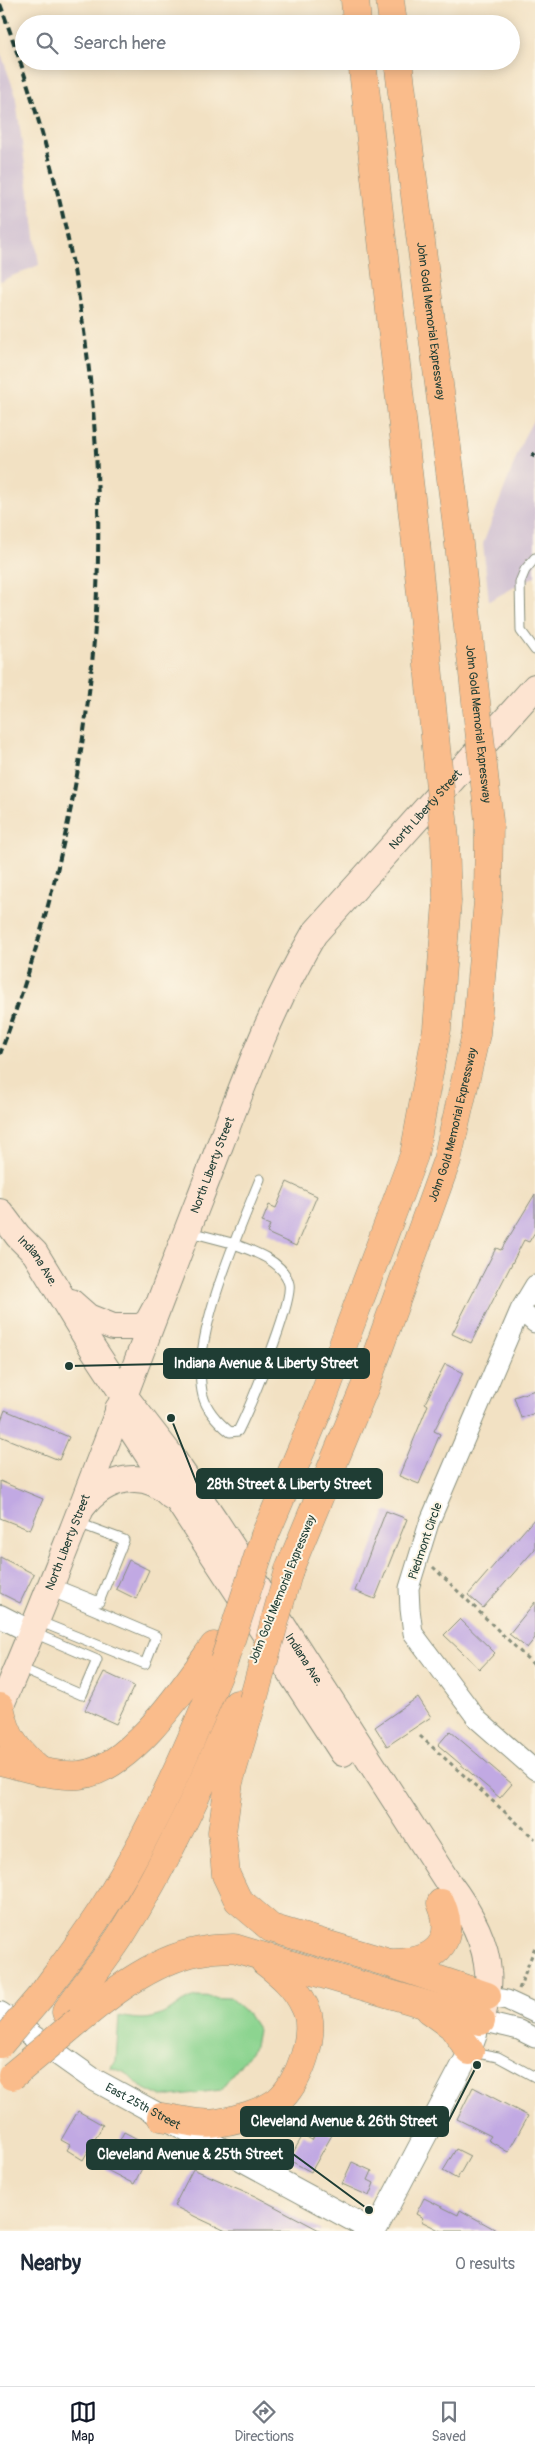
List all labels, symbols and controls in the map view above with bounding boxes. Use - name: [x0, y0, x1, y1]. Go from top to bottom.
- search box: [15, 15, 520, 70]
- icon: search: [33, 29, 61, 57]
- text: Search here: [73, 31, 166, 55]
- street label: John Gold Memorial Expressway: [413, 241, 448, 401]
- street label: John Gold Memorial Expressway: [462, 644, 494, 804]
- street label: North Liberty Street: [386, 767, 466, 853]
- street label: John Gold Memorial Expressway: [425, 1046, 481, 1204]
- street label: North Liberty Street: [187, 1115, 238, 1216]
- street label: Indiana Ave.: [14, 1233, 61, 1289]
- callout: Indiana Avenue & Liberty Street: [164, 1349, 369, 1378]
- text: Indiana Avenue & Liberty Street: [174, 1355, 359, 1372]
- callout: 28th Street & Liberty Street: [197, 1469, 382, 1498]
- text: 28th Street & Liberty Street: [207, 1476, 372, 1493]
- street label: North Liberty Street: [42, 1492, 94, 1593]
- street label: Piedmont Circle: [405, 1501, 446, 1582]
- street label: John Gold Memorial Expressway: [246, 1513, 319, 1666]
- street label: Indiana Ave.: [282, 1631, 326, 1689]
- street label: East 25th Street: [103, 2080, 183, 2133]
- callout: Cleveland Avenue & 26th Street: [241, 2107, 448, 2136]
- text: Cleveland Avenue & 26th Street: [251, 2113, 438, 2130]
- callout: Cleveland Avenue & 25th Street: [87, 2140, 293, 2169]
- text: Cleveland Avenue & 25th Street: [97, 2146, 283, 2163]
- text: Nearby: [20, 2250, 81, 2277]
- text: 0 results: [455, 2254, 515, 2274]
- tab: Map: [69, 2398, 97, 2445]
- tab: Directions: [234, 2398, 294, 2445]
- tab: Saved: [431, 2398, 466, 2445]

